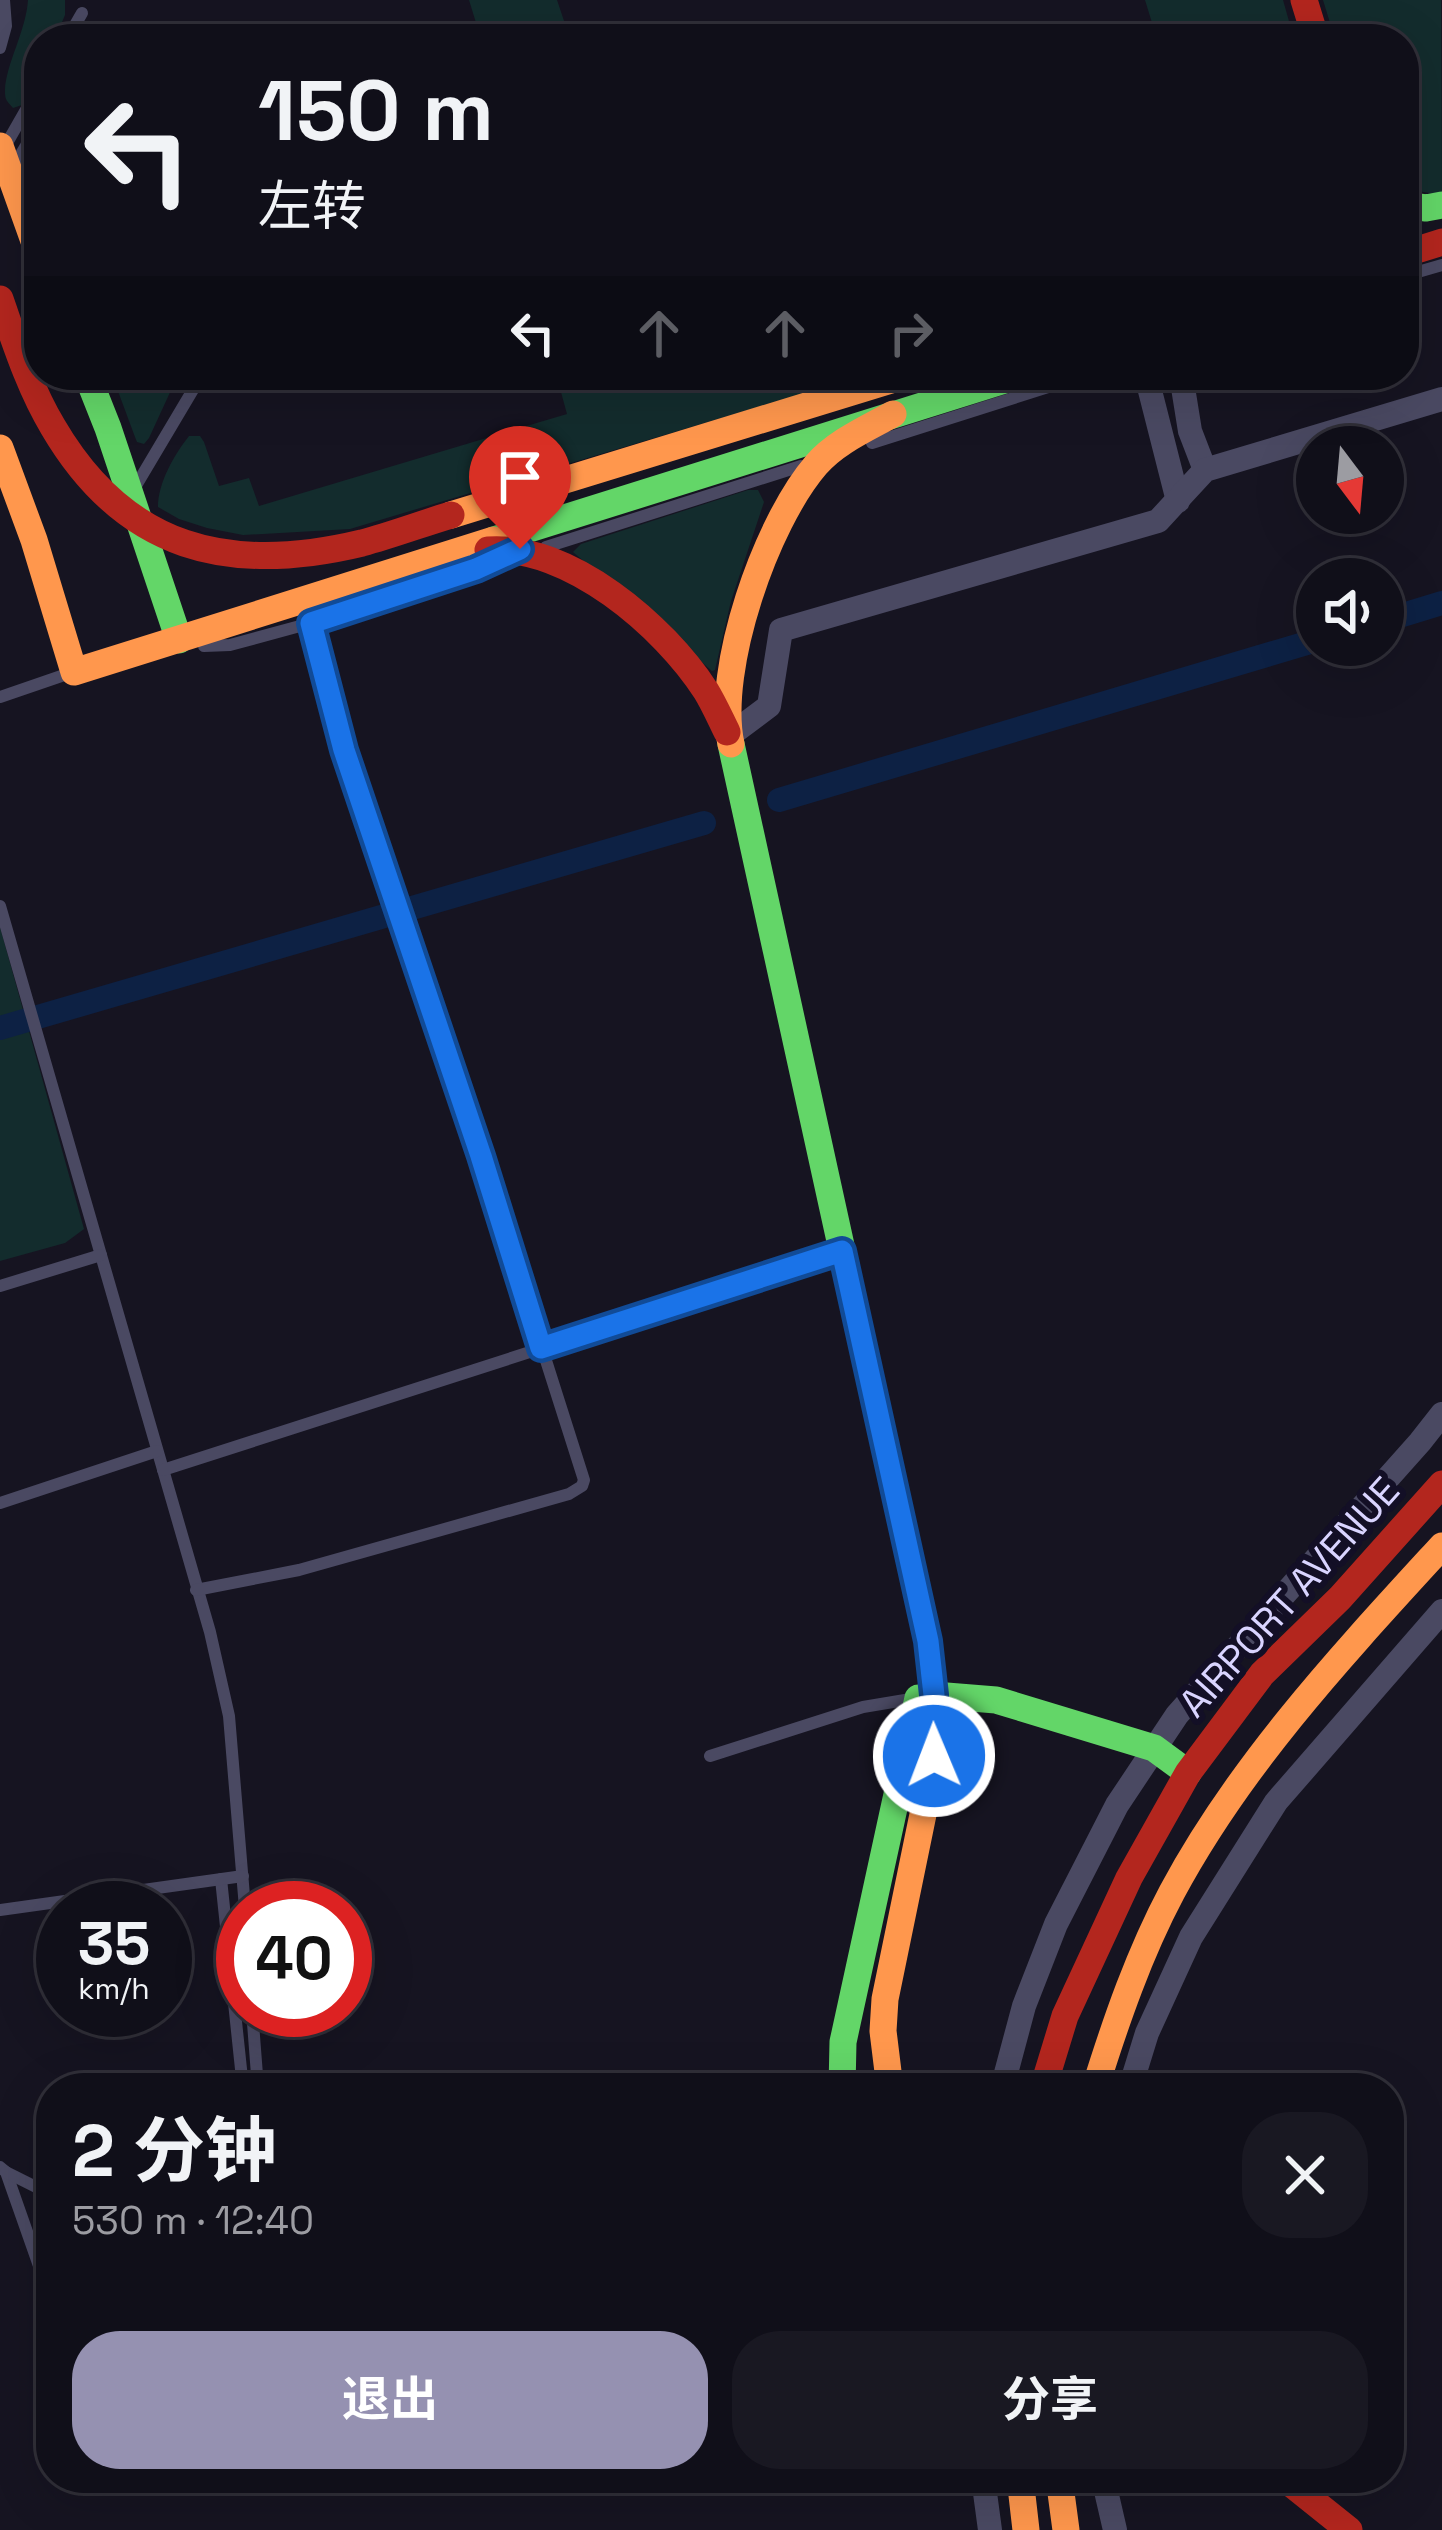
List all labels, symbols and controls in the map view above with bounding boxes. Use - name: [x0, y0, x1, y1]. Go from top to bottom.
- text: 150 m: [258, 57, 494, 165]
- icon: left: [60, 72, 216, 228]
- text: 左转: [258, 172, 366, 241]
- icon: left: [500, 300, 566, 366]
- icon: ahead: [626, 300, 692, 366]
- icon: ahead: [752, 300, 818, 366]
- icon: right: [878, 300, 944, 366]
- pin: [469, 426, 571, 549]
- north arrow: [1296, 426, 1404, 534]
- map controls: [1296, 426, 1404, 666]
- icon: arrive: [487, 444, 553, 510]
- button: sound: [1296, 558, 1404, 666]
- street label: AIRPORT AVENUE: [1168, 1467, 1410, 1727]
- position arrow: [871, 1693, 997, 1819]
- speed limit sign: 40: [216, 1881, 372, 2037]
- text: 35: [78, 1905, 150, 1982]
- text: km/h: [78, 1969, 150, 2008]
- text: 2 分钟: [72, 2105, 277, 2197]
- button: close: [1242, 2112, 1368, 2238]
- text: 530 m · 12:40: [72, 2196, 314, 2245]
- button: 退出: [72, 2331, 708, 2469]
- button: 分享: [732, 2331, 1368, 2469]

